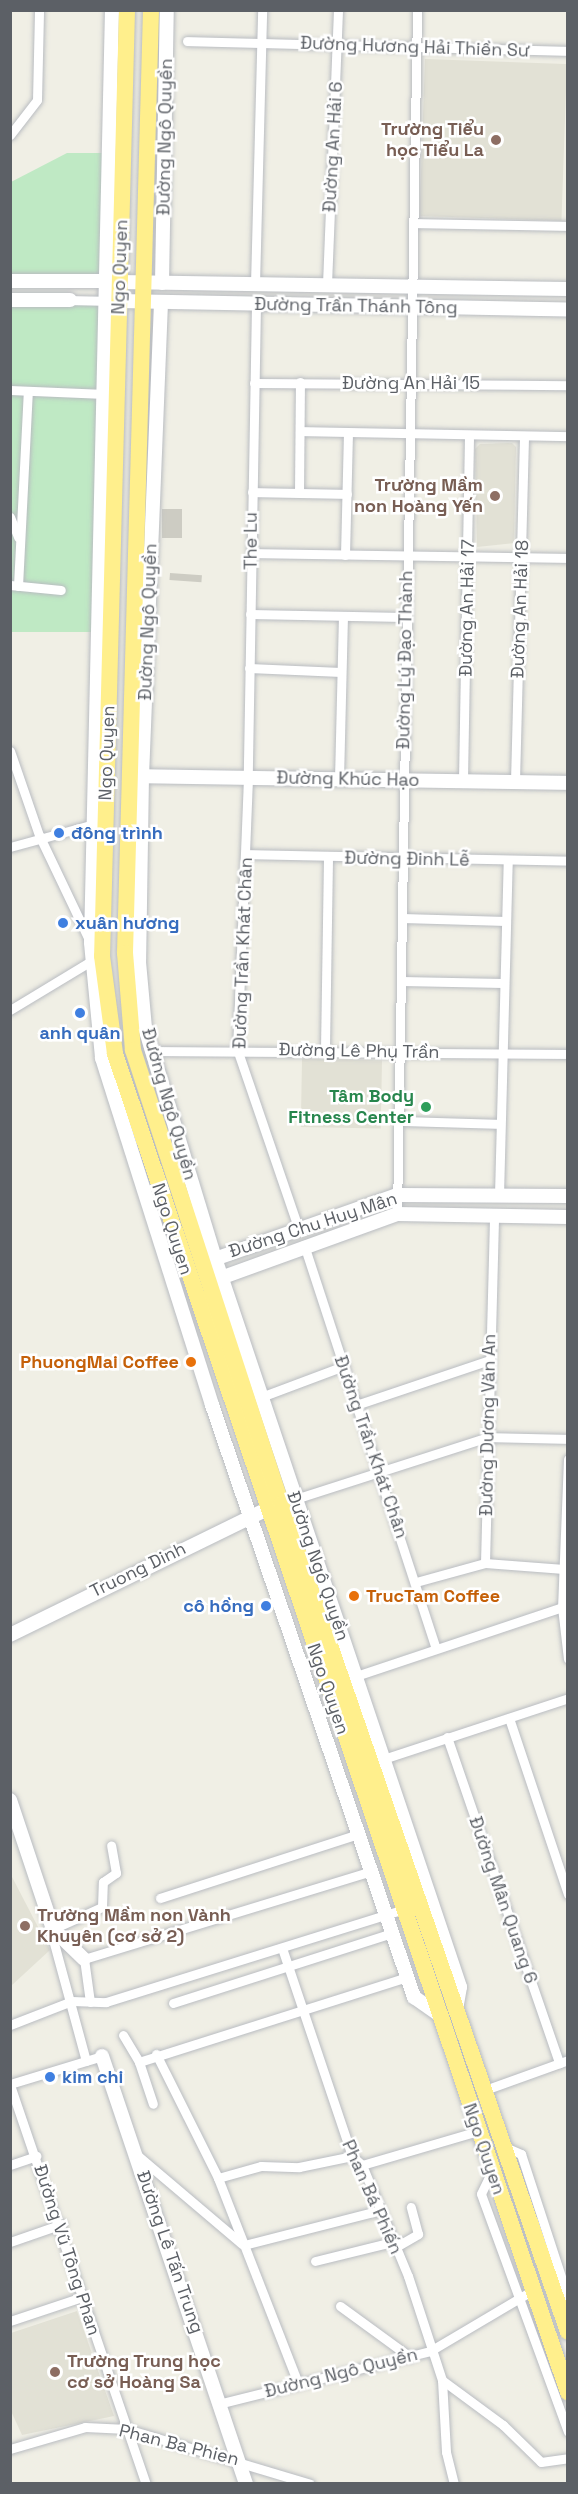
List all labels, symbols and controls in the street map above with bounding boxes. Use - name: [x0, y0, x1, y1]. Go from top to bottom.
- street label: Đường Hương Hải Thiền Sư: [300, 32, 530, 62]
- street label: Đường Ngô Quyền: [153, 58, 177, 216]
- street label: Đường An Hải 6: [319, 81, 347, 213]
- place label: Trường Tiểu học Tiểu La: [380, 119, 484, 162]
- marker: Trường Tiểu học Tiểu La: [489, 133, 503, 147]
- street label: Ngo Quyen: [108, 219, 132, 315]
- street label: Đường Trần Thánh Tông: [253, 293, 459, 319]
- street label: Đường An Hải 15: [342, 372, 480, 394]
- place label: Trường Mầm non Hoàng Yến: [354, 475, 483, 518]
- marker: Trường Mầm non Hoàng Yến: [488, 489, 502, 503]
- street label: The Lu: [240, 512, 262, 570]
- street label: Đường An Hải 17: [455, 539, 479, 677]
- street label: Đường An Hải 18: [507, 539, 533, 679]
- street label: Đường Ngô Quyền: [134, 543, 162, 701]
- street label: Đường Lý Đạo Thành: [393, 570, 417, 750]
- street label: Ngo Quyen: [95, 705, 119, 801]
- street label: Đường Khúc Hạo: [276, 767, 420, 791]
- place label: đông trình: [71, 822, 163, 844]
- marker: đông trình: [52, 826, 66, 840]
- street label: Đường Đinh Lễ: [344, 847, 470, 871]
- street label: Đường Trần Khát Chân: [229, 857, 257, 1049]
- place label: xuân hương: [75, 912, 180, 934]
- marker: xuân hương: [56, 916, 70, 930]
- marker: anh quân: [73, 1006, 87, 1020]
- place label: anh quân: [39, 1022, 121, 1044]
- street label: Đường Ngô Quyền: [137, 1026, 201, 1182]
- street label: Đường Lê Phụ Trần: [278, 1039, 440, 1063]
- place label: Tâm Body Fitness Center: [288, 1086, 414, 1128]
- marker: Tâm Body Fitness Center: [419, 1100, 433, 1114]
- street label: Ngo Quyen: [147, 1180, 197, 1278]
- street label: Đường Chu Huy Mân: [226, 1188, 400, 1262]
- street label: Đường Dương Văn An: [476, 1333, 500, 1517]
- place label: PhuongMai Coffee: [20, 1351, 179, 1373]
- street label: Đường Trần Khát Chân: [329, 1353, 413, 1541]
- marker: PhuongMai Coffee: [184, 1355, 198, 1369]
- street label: Đường Ngô Quyền: [282, 1488, 354, 1644]
- street label: Truong Dinh: [87, 1538, 189, 1602]
- place label: TrucTam Coffee: [366, 1585, 500, 1607]
- marker: TrucTam Coffee: [347, 1589, 361, 1603]
- place label: cô hồng: [183, 1595, 254, 1617]
- marker: cô hồng: [259, 1599, 273, 1613]
- street label: Ngo Quyen: [302, 1641, 354, 1737]
- street label: Đường Mân Quang 6: [464, 1814, 542, 1986]
- place label: Trường Mầm non Vành Khuyên (cơ sở 2): [37, 1905, 231, 1948]
- marker: Trường Mầm non Vành Khuyên (cơ sở 2): [18, 1919, 32, 1933]
- place label: kim chi: [62, 2066, 123, 2088]
- marker: kim chi: [43, 2070, 57, 2084]
- street label: Ngo Quyen: [458, 2101, 510, 2197]
- street label: Phan Bá Phiến: [337, 2137, 407, 2257]
- street label: Đường Vũ Tông Phan: [29, 2162, 105, 2338]
- street label: Đường Lê Tấn Trung: [132, 2167, 208, 2337]
- street label: Đường Ngô Quyền: [262, 2344, 420, 2402]
- place label: Trường Trung học cơ sở Hoàng Sa: [67, 2351, 221, 2394]
- marker: Trường Trung học cơ sở Hoàng Sa: [48, 2365, 62, 2379]
- street label: Phan Ba Phien: [117, 2420, 241, 2470]

